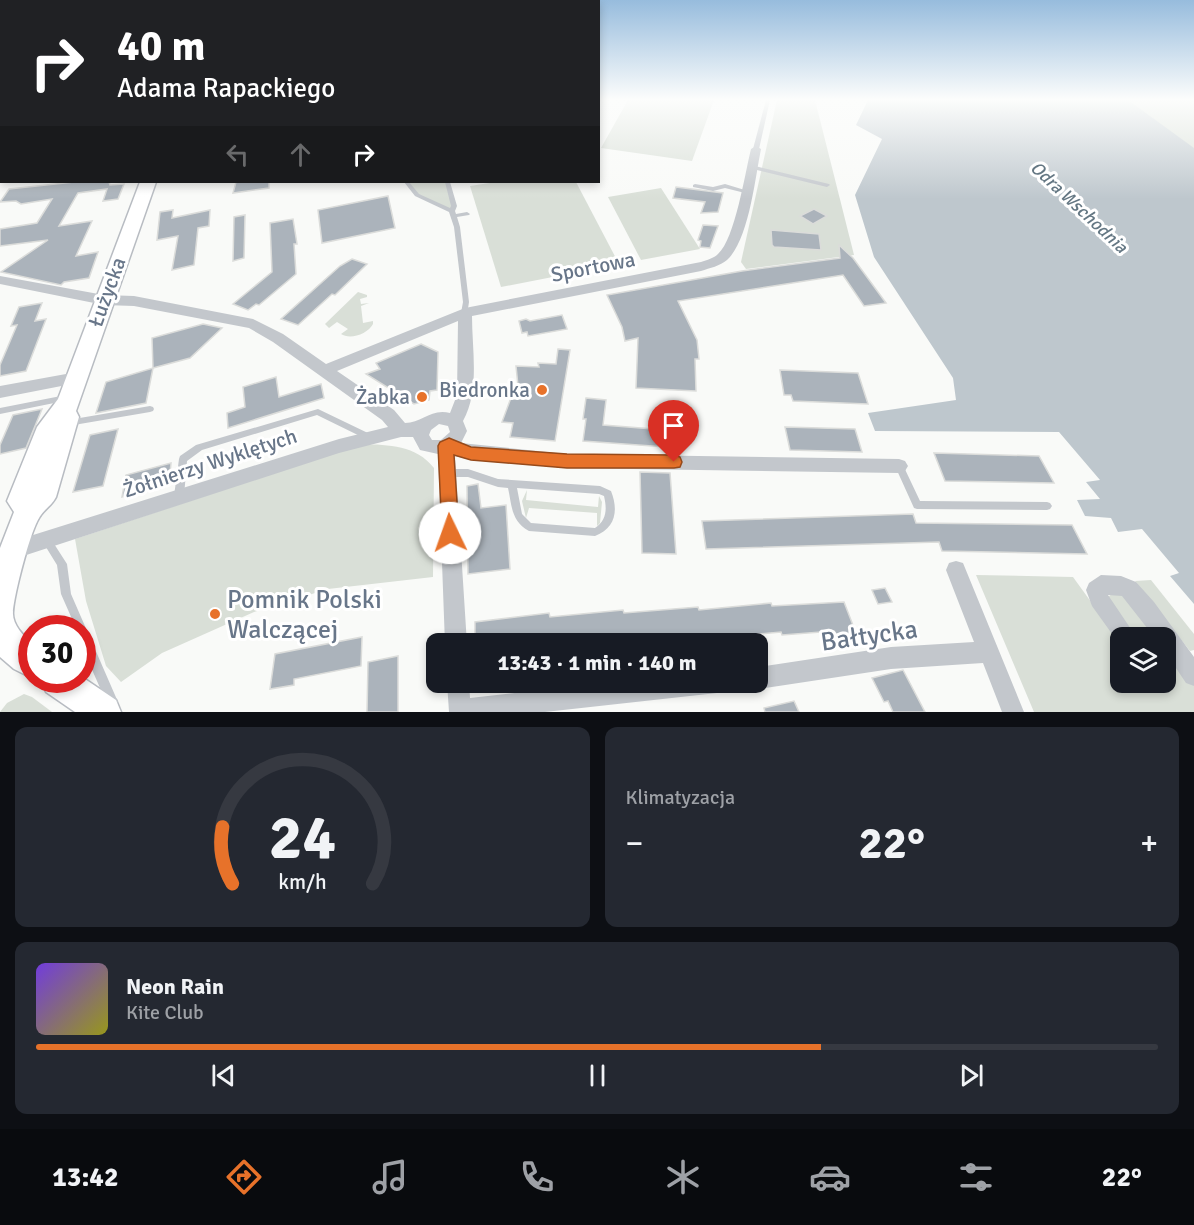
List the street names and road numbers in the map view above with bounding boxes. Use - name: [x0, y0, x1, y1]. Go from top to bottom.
- street label: Sportowa: [549, 246, 637, 288]
- street label: Łużycka: [82, 254, 132, 330]
- street label: Żołnierzy Wyklętych: [120, 423, 300, 503]
- street label: Bałtycka: [819, 613, 920, 659]

